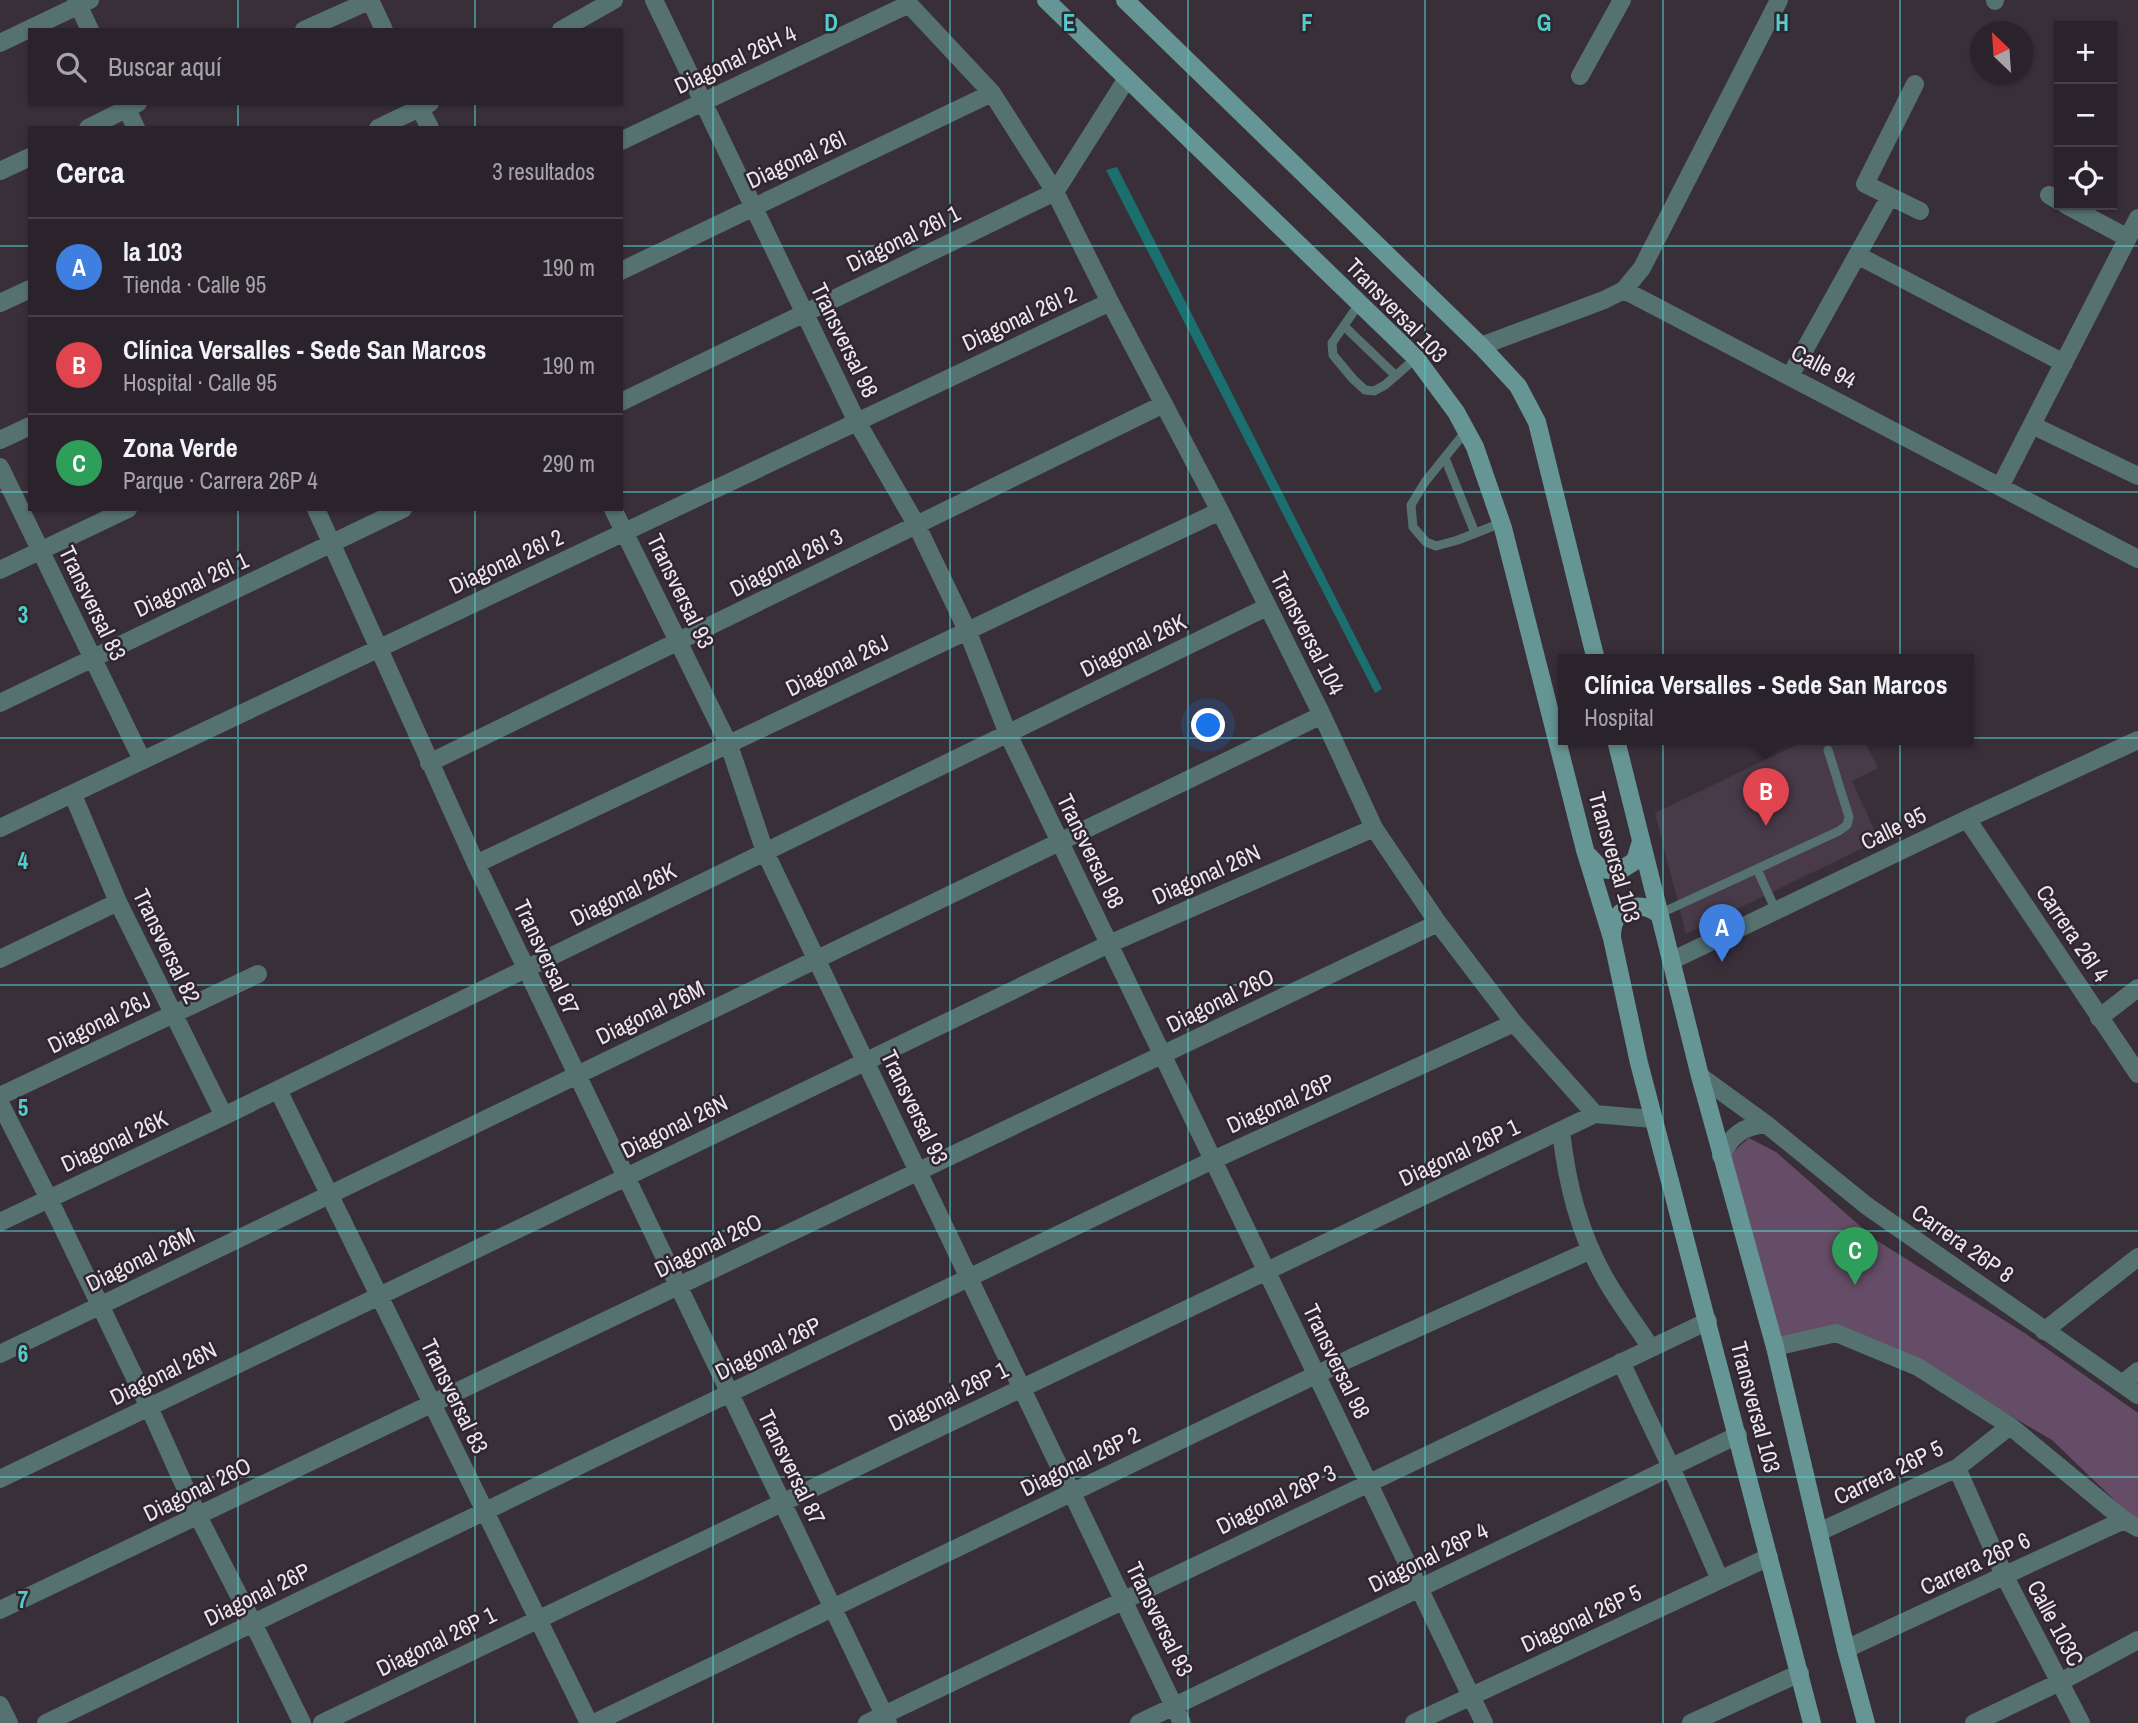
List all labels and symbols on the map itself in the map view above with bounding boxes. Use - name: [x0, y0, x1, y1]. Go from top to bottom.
- text: D: [824, 7, 838, 38]
- text: E: [1063, 7, 1075, 38]
- text: F: [1301, 7, 1313, 38]
- text: G: [1537, 7, 1551, 38]
- text: H: [1775, 7, 1789, 38]
- street label: Diagonal 26H 4: [669, 17, 801, 101]
- north arrow: [1970, 21, 2033, 84]
- street label: Diagonal 26I: [741, 122, 851, 196]
- street label: Diagonal 26I 1: [841, 197, 965, 279]
- street label: Transversal 103: [1339, 251, 1455, 369]
- street label: Transversal 98: [804, 277, 886, 403]
- street label: Diagonal 26I 2: [957, 278, 1081, 358]
- street label: Calle 94: [1786, 336, 1862, 396]
- street label: Diagonal 26I 3: [724, 520, 848, 604]
- street label: Diagonal 26I 2: [444, 521, 568, 601]
- street label: Transversal 93: [640, 528, 722, 654]
- street label: Transversal 83: [52, 540, 134, 666]
- street label: Diagonal 26I 1: [129, 544, 254, 624]
- street label: Transversal 104: [1264, 566, 1353, 700]
- text: 3: [18, 599, 28, 630]
- street label: Diagonal 26K: [1075, 606, 1192, 684]
- street label: Diagonal 26J: [780, 627, 894, 703]
- your location: [1191, 708, 1225, 742]
- pin: B: [1743, 768, 1789, 826]
- street label: Transversal 98: [1050, 788, 1132, 914]
- street label: Transversal 103: [1582, 788, 1648, 926]
- street label: Calle 95: [1855, 799, 1931, 857]
- street label: Diagonal 26N: [1147, 836, 1265, 912]
- text: 4: [18, 845, 29, 876]
- street label: Diagonal 26K: [565, 855, 682, 933]
- street label: Carrera 26I 4: [2029, 878, 2117, 988]
- street label: Transversal 82: [126, 883, 208, 1009]
- street label: Transversal 87: [507, 894, 587, 1020]
- pin: A: [1699, 904, 1745, 962]
- street label: Diagonal 26O: [1161, 961, 1279, 1039]
- street label: Diagonal 26M: [590, 972, 710, 1052]
- street label: Diagonal 26J: [42, 984, 156, 1060]
- street label: Transversal 93: [874, 1044, 956, 1170]
- street label: Diagonal 26P: [1221, 1066, 1339, 1140]
- street label: Diagonal 26N: [615, 1087, 733, 1165]
- text: 5: [18, 1092, 28, 1123]
- street label: Diagonal 26K: [56, 1103, 173, 1179]
- street label: Diagonal 26P 1: [1394, 1110, 1525, 1193]
- street label: Carrera 26P 8: [1906, 1196, 2020, 1290]
- street label: Diagonal 26O: [649, 1206, 767, 1284]
- street label: Diagonal 26M: [80, 1219, 200, 1299]
- pin: C: [1832, 1227, 1878, 1285]
- street label: Transversal 98: [1296, 1298, 1378, 1424]
- street label: Diagonal 26P: [710, 1309, 826, 1387]
- street label: Transversal 83: [414, 1333, 496, 1459]
- street label: Diagonal 26N: [104, 1334, 222, 1412]
- text: 6: [18, 1338, 28, 1369]
- street label: Transversal 103: [1724, 1338, 1788, 1476]
- street label: Diagonal 26P 1: [883, 1353, 1014, 1438]
- street label: Transversal 87: [751, 1404, 833, 1530]
- street label: Diagonal 26P 2: [1015, 1419, 1145, 1503]
- street label: Carrera 26P 5: [1828, 1432, 1948, 1512]
- street label: Diagonal 26O: [138, 1450, 256, 1528]
- street label: Diagonal 26P 3: [1211, 1457, 1341, 1541]
- street label: Diagonal 26P 4: [1363, 1514, 1494, 1599]
- street label: Carrera 26P 6: [1915, 1524, 2035, 1602]
- street label: Diagonal 26P: [199, 1555, 315, 1633]
- street label: Transversal 93: [1119, 1556, 1201, 1682]
- street label: Calle 103C: [2020, 1575, 2092, 1671]
- street label: Diagonal 26P 5: [1516, 1577, 1646, 1659]
- text: 7: [18, 1584, 28, 1615]
- street label: Diagonal 26P 1: [371, 1598, 502, 1683]

